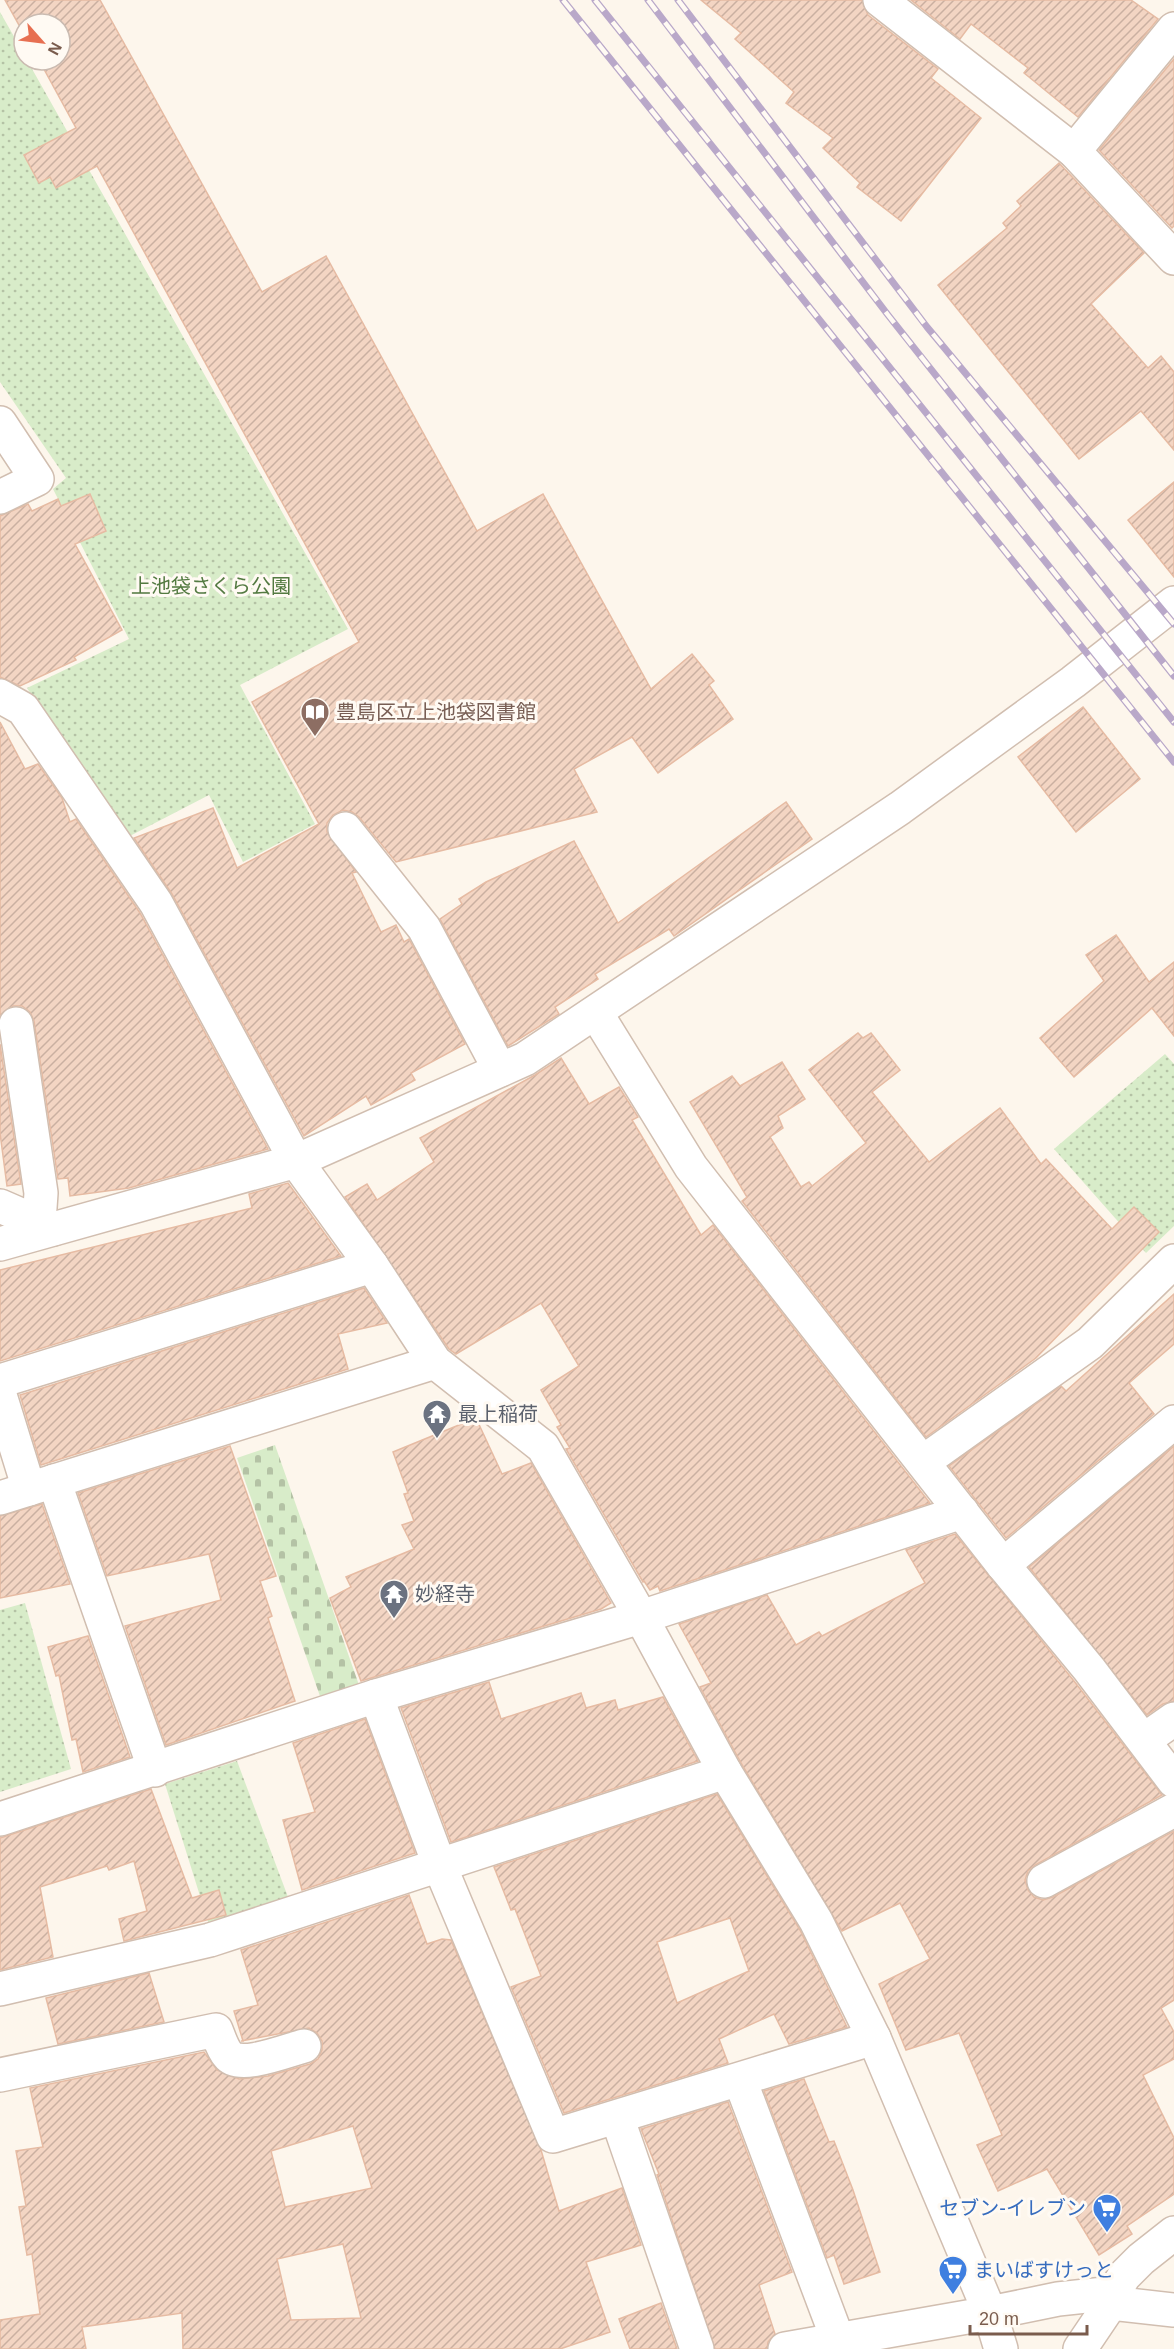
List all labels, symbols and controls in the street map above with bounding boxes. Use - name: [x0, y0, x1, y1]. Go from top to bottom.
- north arrow: [12, 12, 72, 72]
- text: N: [45, 40, 65, 58]
- park label: 上池袋さくら公園: [131, 575, 291, 597]
- library icon: 豊島区立上池袋図書館: [299, 696, 331, 738]
- place label: 豊島区立上池袋図書館: [336, 701, 536, 723]
- temple icon: 最上稲荷: [421, 1398, 453, 1440]
- place label: 最上稲荷: [458, 1403, 538, 1425]
- temple icon: 妙経寺: [378, 1578, 410, 1620]
- place label: 妙経寺: [415, 1583, 475, 1605]
- supermarket icon: セブン-イレブン: [1091, 2192, 1123, 2234]
- place label: セブン-イレブン: [939, 2197, 1086, 2219]
- supermarket icon: まいばすけっと: [937, 2254, 969, 2296]
- place label: まいばすけっと: [974, 2259, 1114, 2281]
- scale bar: [970, 2298, 1087, 2336]
- text: 20 m: [979, 2309, 1019, 2329]

